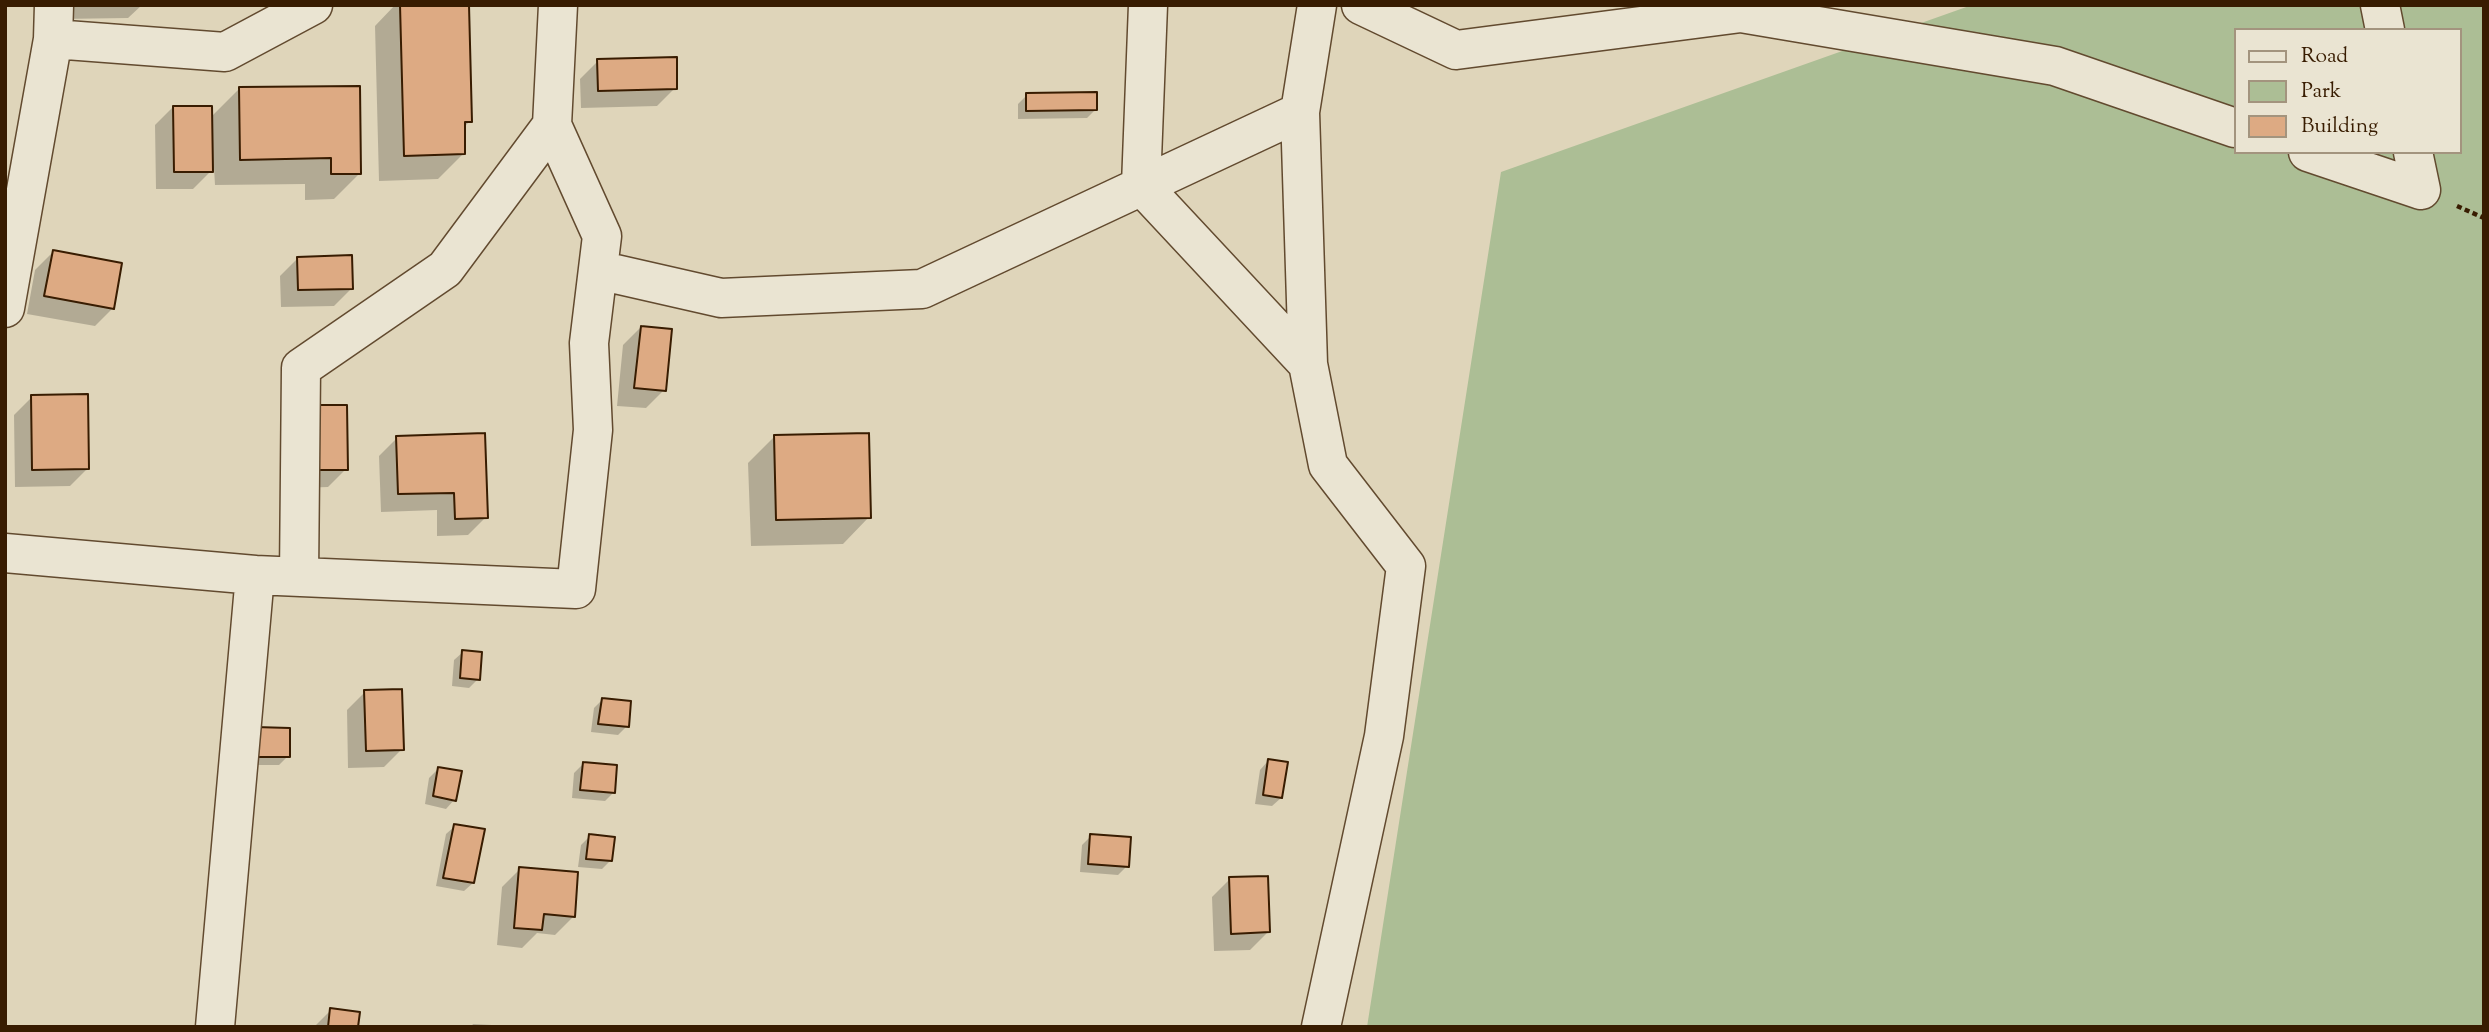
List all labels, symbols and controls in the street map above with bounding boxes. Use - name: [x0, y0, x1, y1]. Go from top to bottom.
- legend: [2234, 28, 2461, 154]
- text: Road: [2301, 42, 2348, 72]
- text: Park: [2301, 77, 2341, 107]
- text: Building: [2301, 112, 2378, 142]

